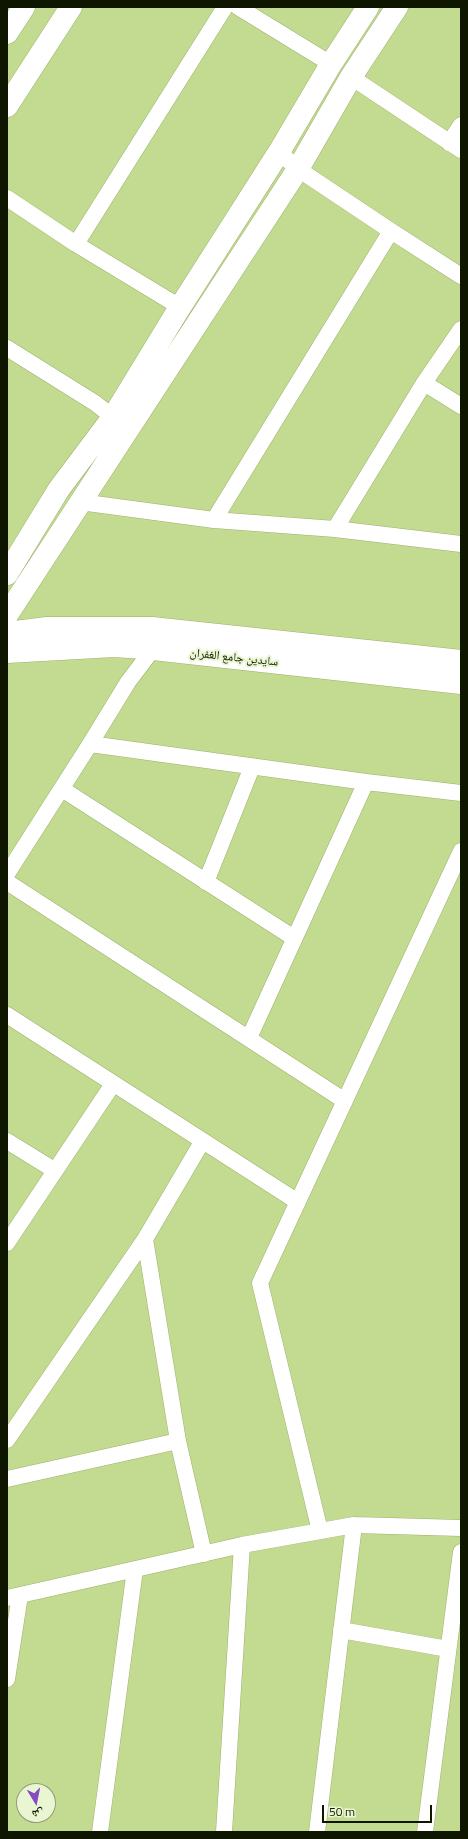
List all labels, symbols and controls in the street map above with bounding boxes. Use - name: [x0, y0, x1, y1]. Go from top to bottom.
- street label: سايدين جامع الغفران: [189, 646, 279, 670]
- north arrow: [16, 1783, 56, 1823]
- scale bar: [324, 1797, 434, 1823]
- text: 50 m: [329, 1802, 355, 1821]
- text: ش: [31, 1805, 45, 1823]

